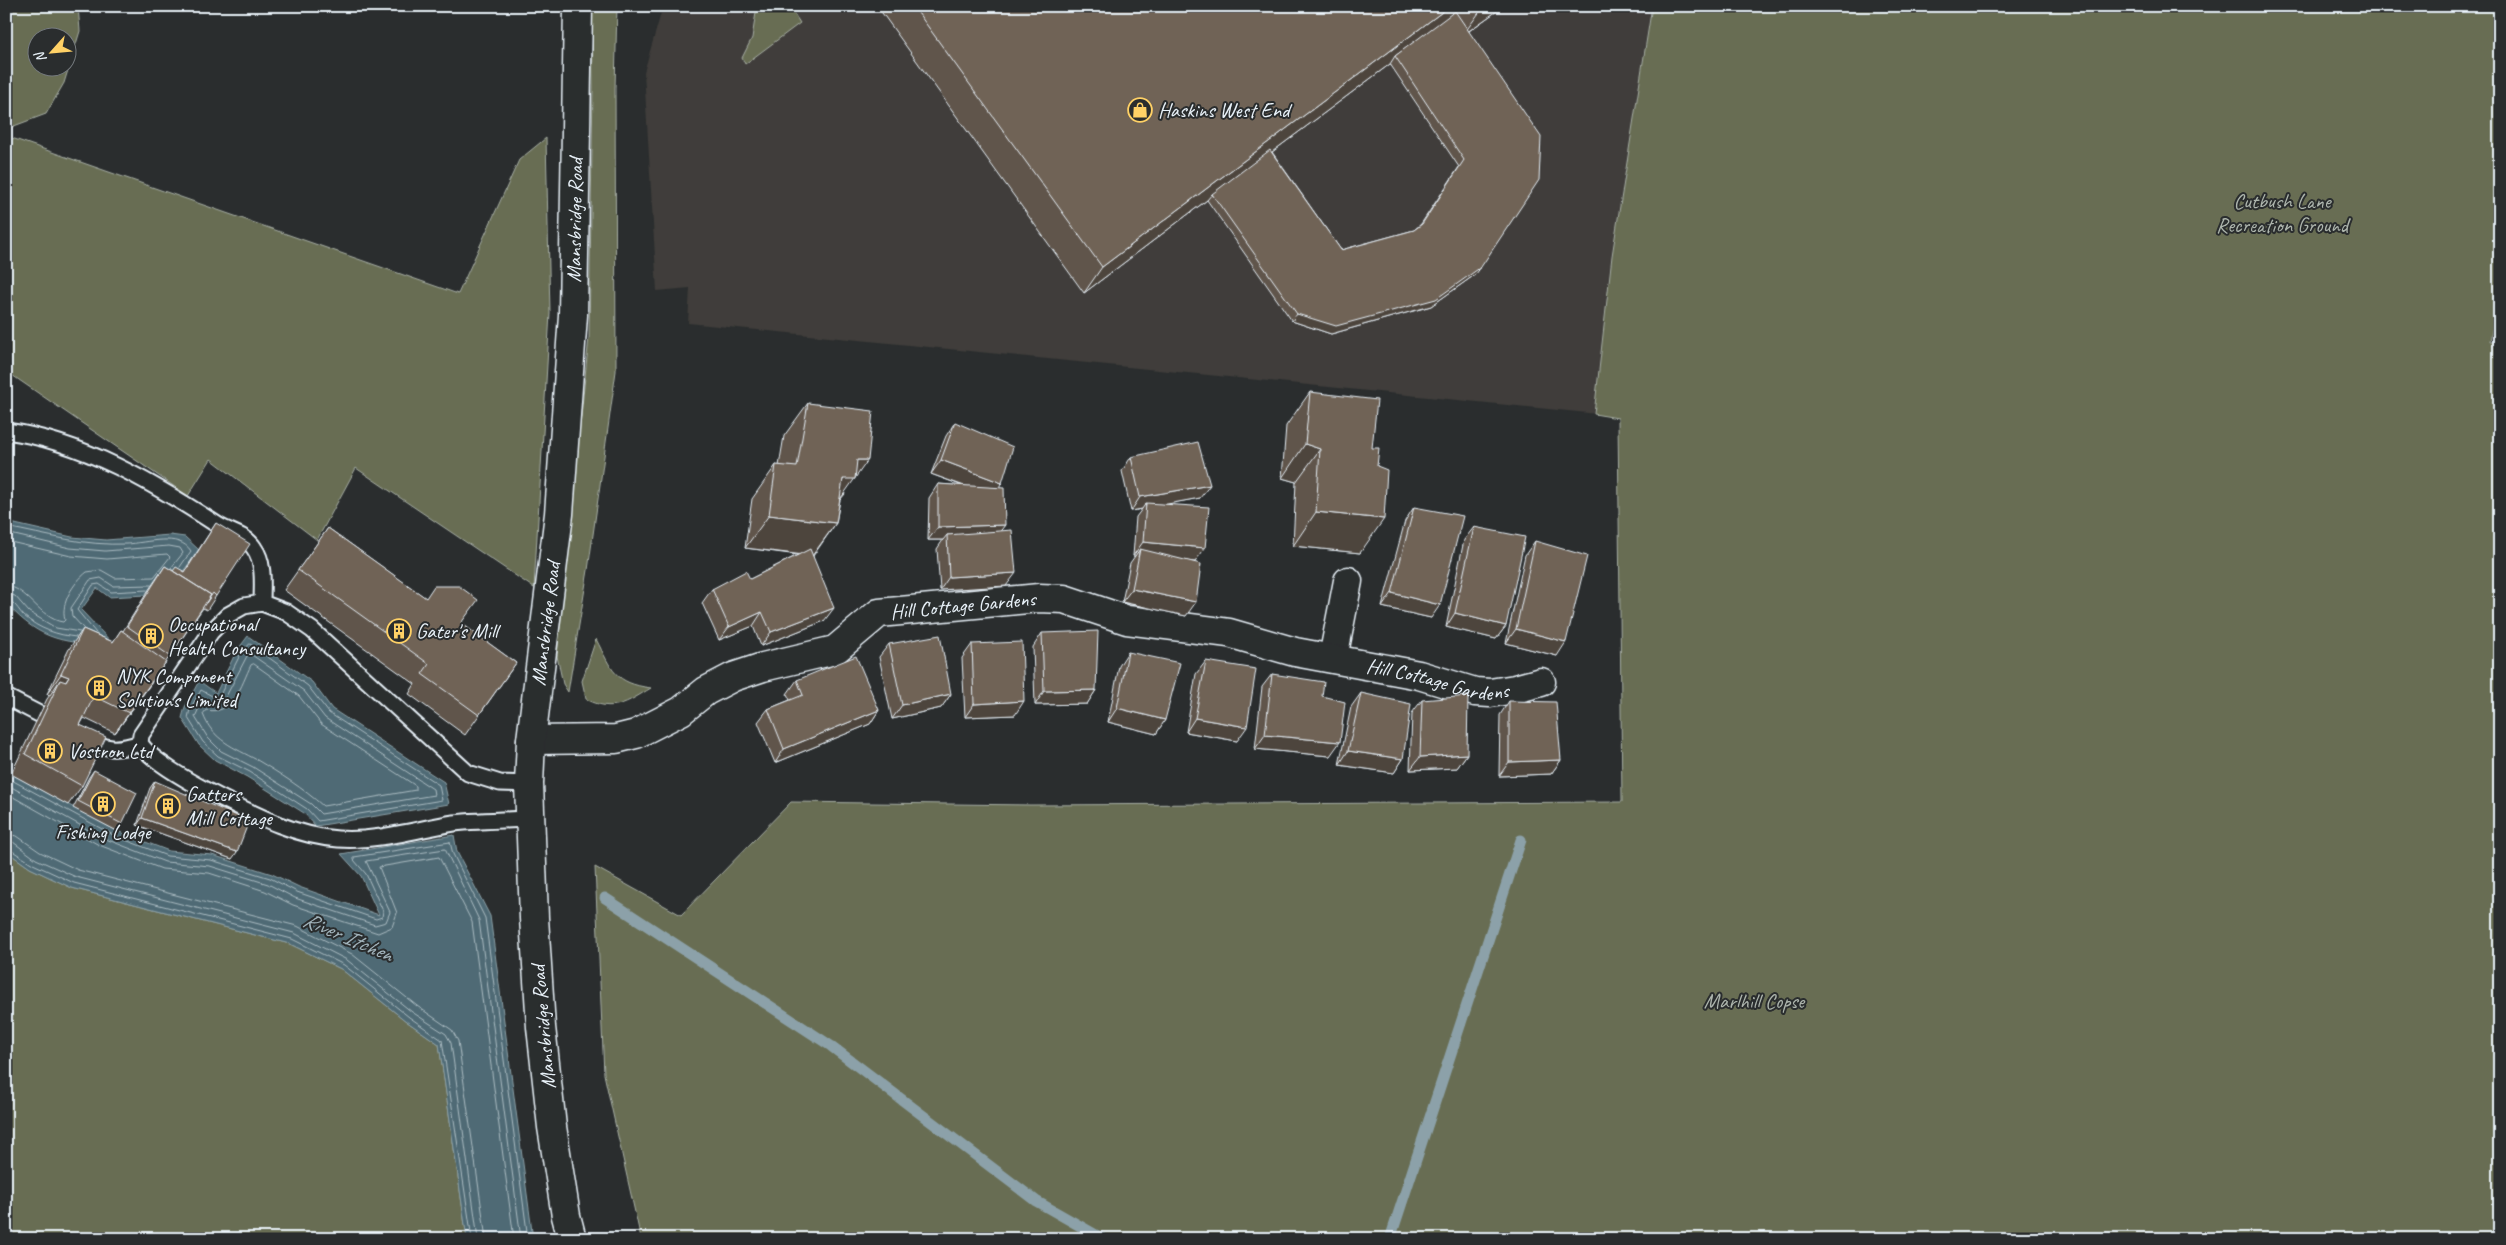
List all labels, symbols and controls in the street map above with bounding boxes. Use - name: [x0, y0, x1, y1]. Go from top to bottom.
- north arrow: [28, 28, 78, 78]
- text: N: [30, 48, 50, 65]
- shop icon: Haskins West End: [1127, 97, 1153, 123]
- place label: Haskins West End: [1158, 97, 1293, 123]
- street label: Mansbridge Road: [561, 154, 589, 282]
- park label: Cutbush Lane Recreation Ground: [2216, 188, 2352, 238]
- street label: Mansbridge Road: [525, 557, 566, 687]
- street label: Hill Cottage Gardens: [889, 585, 1038, 625]
- place label: Occupational Health Consultancy: [168, 611, 307, 661]
- building icon: Gater's Mill: [386, 618, 412, 644]
- place label: Gater's Mill: [416, 618, 501, 644]
- building icon: Occupational Health Consultancy: [138, 623, 164, 649]
- street label: Hill Cottage Gardens: [1364, 653, 1512, 706]
- place label: NYK Component Solutions Limited: [116, 663, 240, 713]
- building icon: NYK Component Solutions Limited: [86, 675, 112, 701]
- building icon: Vostron Ltd: [37, 738, 63, 764]
- place label: Vostron Ltd: [68, 738, 156, 764]
- place label: Gatters Mill Cottage: [186, 781, 274, 831]
- building icon: Fishing Lodge: [90, 791, 116, 817]
- building icon: Gatters Mill Cottage: [155, 793, 181, 819]
- place label: Fishing Lodge: [55, 819, 153, 845]
- water label: River Itchen: [299, 906, 399, 969]
- street label: Mansbridge Road: [524, 960, 561, 1090]
- park label: Marlhill Copse: [1704, 988, 1806, 1014]

